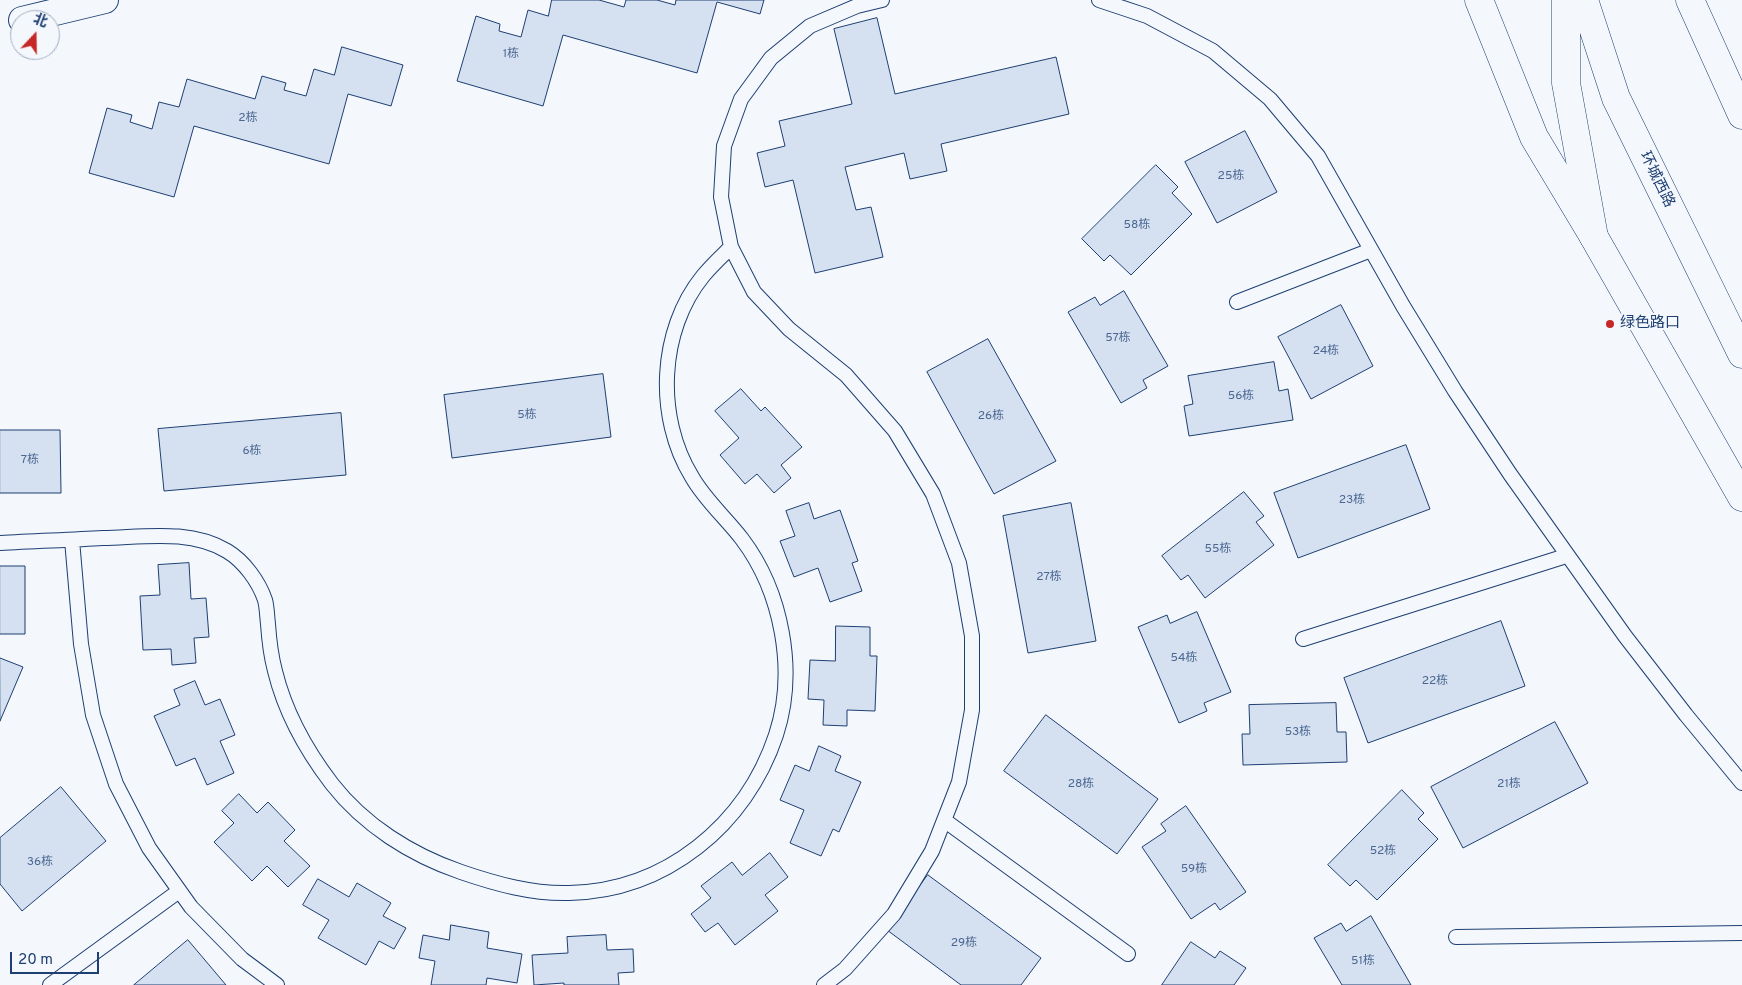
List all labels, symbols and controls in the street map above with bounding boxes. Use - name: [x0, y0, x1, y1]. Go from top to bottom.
- north arrow: [10, 10, 60, 60]
- text: 北: [31, 11, 50, 32]
- house number: 1栋: [503, 48, 519, 62]
- house number: 2栋: [238, 112, 258, 126]
- street label: 环城西路: [1635, 149, 1677, 211]
- house number: 25栋: [1218, 170, 1244, 184]
- house number: 58栋: [1124, 219, 1150, 233]
- place label: 绿色路口: [1620, 315, 1680, 333]
- marker: 绿色路口: [1604, 318, 1616, 330]
- house number: 57栋: [1105, 332, 1131, 346]
- house number: 24栋: [1313, 345, 1339, 359]
- house number: 56栋: [1228, 390, 1254, 404]
- house number: 5栋: [517, 409, 537, 423]
- house number: 26栋: [978, 410, 1004, 424]
- house number: 6栋: [242, 445, 262, 459]
- house number: 7栋: [21, 454, 39, 468]
- house number: 23栋: [1339, 494, 1365, 508]
- house number: 55栋: [1205, 543, 1231, 557]
- house number: 27栋: [1036, 571, 1062, 585]
- house number: 54栋: [1170, 652, 1198, 666]
- house number: 22栋: [1422, 675, 1448, 689]
- house number: 53栋: [1285, 726, 1311, 740]
- house number: 28栋: [1068, 778, 1094, 792]
- house number: 21栋: [1497, 778, 1521, 792]
- house number: 52栋: [1370, 845, 1396, 859]
- house number: 36栋: [27, 856, 53, 870]
- house number: 59栋: [1181, 863, 1207, 877]
- house number: 29栋: [951, 937, 977, 951]
- scale bar: [12, 942, 101, 974]
- text: 20 m: [18, 951, 53, 970]
- house number: 51栋: [1351, 955, 1375, 969]

